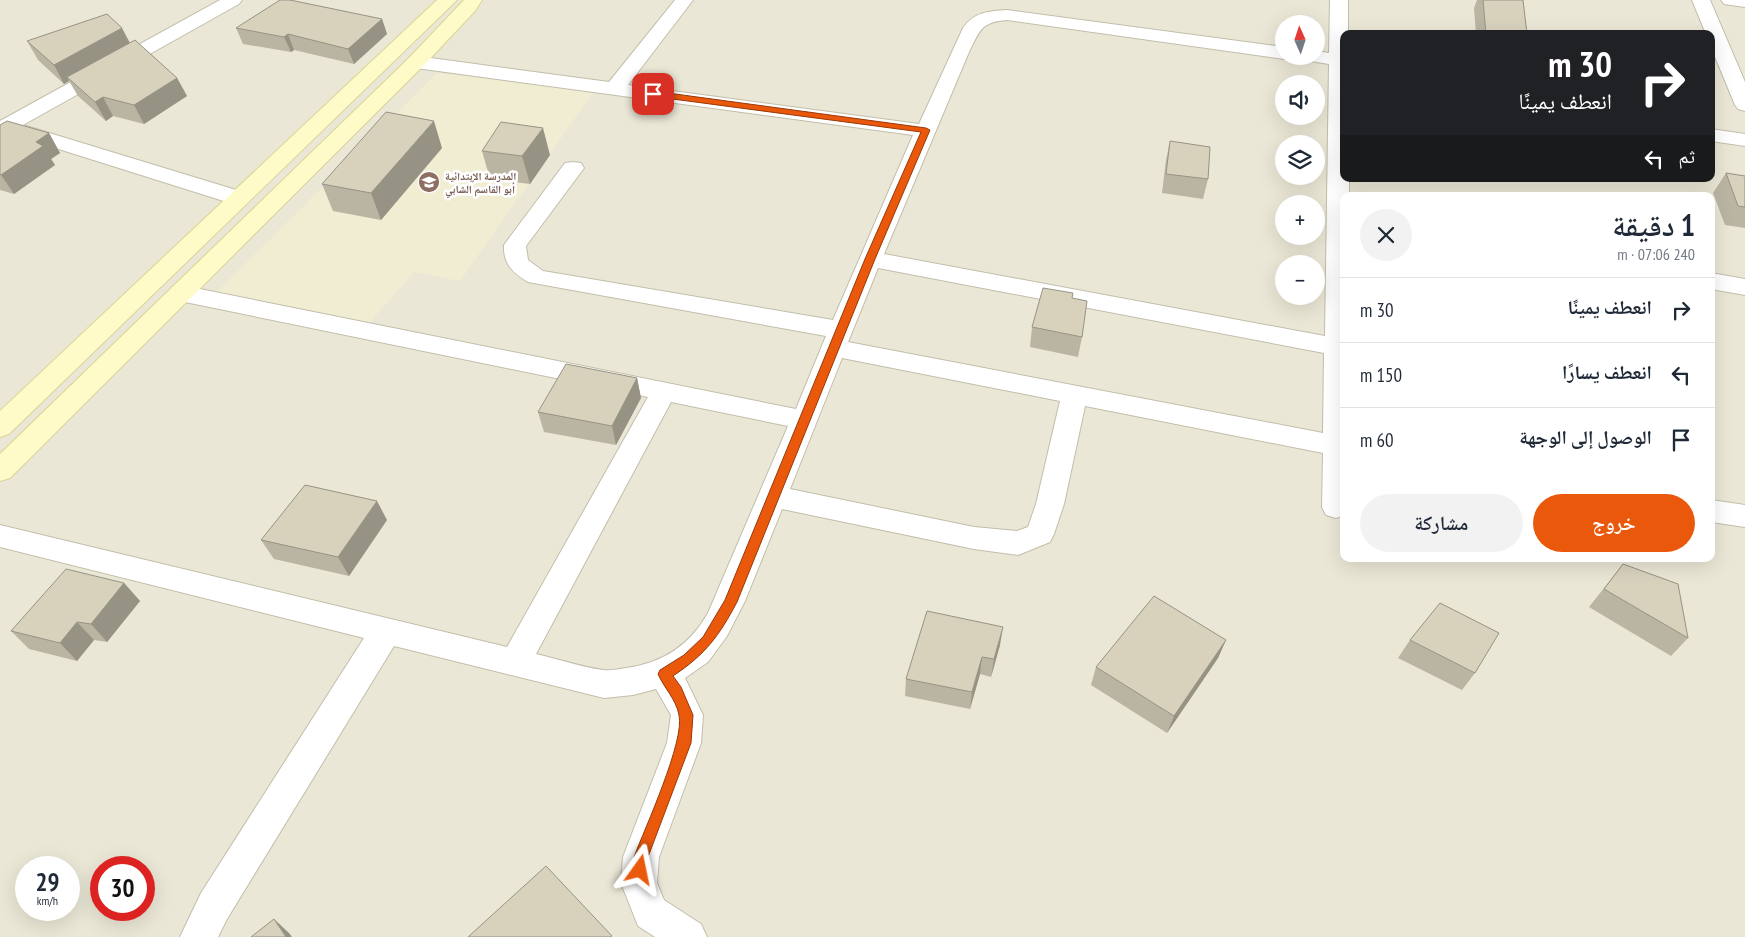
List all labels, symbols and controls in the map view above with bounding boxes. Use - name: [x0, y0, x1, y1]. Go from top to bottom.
- north arrow: [1275, 15, 1325, 65]
- map controls: [1275, 15, 1325, 305]
- text: 30 m: [1548, 41, 1612, 87]
- icon: right: [1630, 50, 1695, 115]
- pin: [632, 73, 674, 115]
- button: sound: [1275, 75, 1325, 125]
- icon: arrive: [639, 80, 667, 108]
- text: انعطف يمينًا: [1519, 87, 1612, 115]
- button: layers: [1275, 135, 1325, 185]
- text: ثم: [1678, 144, 1695, 168]
- icon: left: [1640, 145, 1668, 173]
- place label: المدرسة الإبتدائية أبو القاسم الشابي: [445, 169, 516, 198]
- school or university icon: المدرسة الإبتدائية أبو القاسم الشابي: [417, 170, 441, 194]
- button: +: [1275, 195, 1325, 245]
- text: 1 دقيقة: [1612, 205, 1695, 244]
- button: close: [1360, 209, 1412, 261]
- text: 240 m · 07:06: [1617, 244, 1695, 264]
- button: −: [1275, 255, 1325, 305]
- text: انعطف يمينًا: [1568, 295, 1652, 319]
- icon: right: [1667, 296, 1695, 324]
- text: 30 m: [1360, 298, 1394, 322]
- text: انعطف يسارًا: [1562, 360, 1652, 384]
- icon: left: [1667, 361, 1695, 389]
- text: 150 m: [1360, 363, 1402, 387]
- text: الوصول إلى الوجهة: [1519, 425, 1652, 449]
- icon: arrive: [1667, 426, 1695, 454]
- text: 60 m: [1360, 428, 1394, 452]
- button: مشاركة: [1360, 494, 1523, 552]
- button: خروج: [1533, 494, 1695, 552]
- position arrow: [613, 843, 665, 895]
- speed limit sign: 30: [90, 856, 155, 921]
- text: 29: [36, 866, 59, 898]
- text: km/h: [37, 893, 58, 908]

